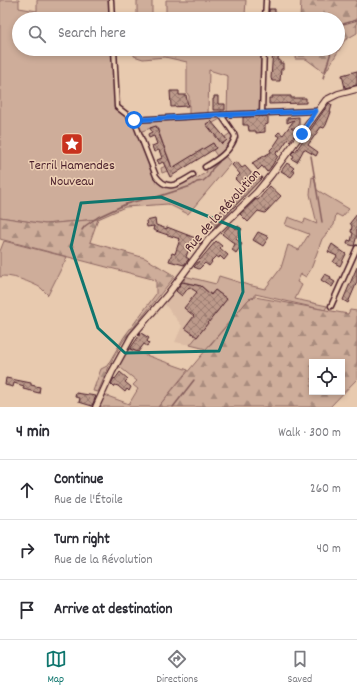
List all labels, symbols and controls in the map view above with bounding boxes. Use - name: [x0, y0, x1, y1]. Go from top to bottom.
- search box: [12, 12, 345, 56]
- icon: search: [26, 23, 48, 45]
- text: Search here: [58, 23, 126, 45]
- route start: [125, 111, 143, 129]
- route end: [293, 125, 311, 143]
- place icon: Terril Hamendes Nouveau: [59, 131, 85, 157]
- place label: Terril Hamendes Nouveau: [29, 156, 115, 192]
- street label: Rue de la Révolution: [180, 165, 266, 257]
- map controls: [309, 359, 345, 395]
- button: locate: [309, 359, 345, 395]
- text: 4 min: [16, 421, 50, 445]
- text: Walk · 300 m: [278, 424, 341, 443]
- text: Continue: [54, 469, 103, 491]
- icon: ahead: [16, 479, 38, 501]
- text: 260 m: [310, 480, 341, 499]
- text: Rue de l'Étoile: [54, 491, 123, 510]
- text: Turn right: [54, 529, 110, 551]
- icon: right: [16, 539, 38, 561]
- text: 40 m: [317, 540, 341, 559]
- text: Rue de la Révolution: [54, 551, 152, 570]
- icon: arrive: [16, 599, 38, 621]
- text: Arrive at destination: [54, 599, 172, 621]
- tab: Map: [45, 648, 67, 688]
- tab: Directions: [156, 648, 198, 688]
- tab: Saved: [288, 648, 312, 688]

